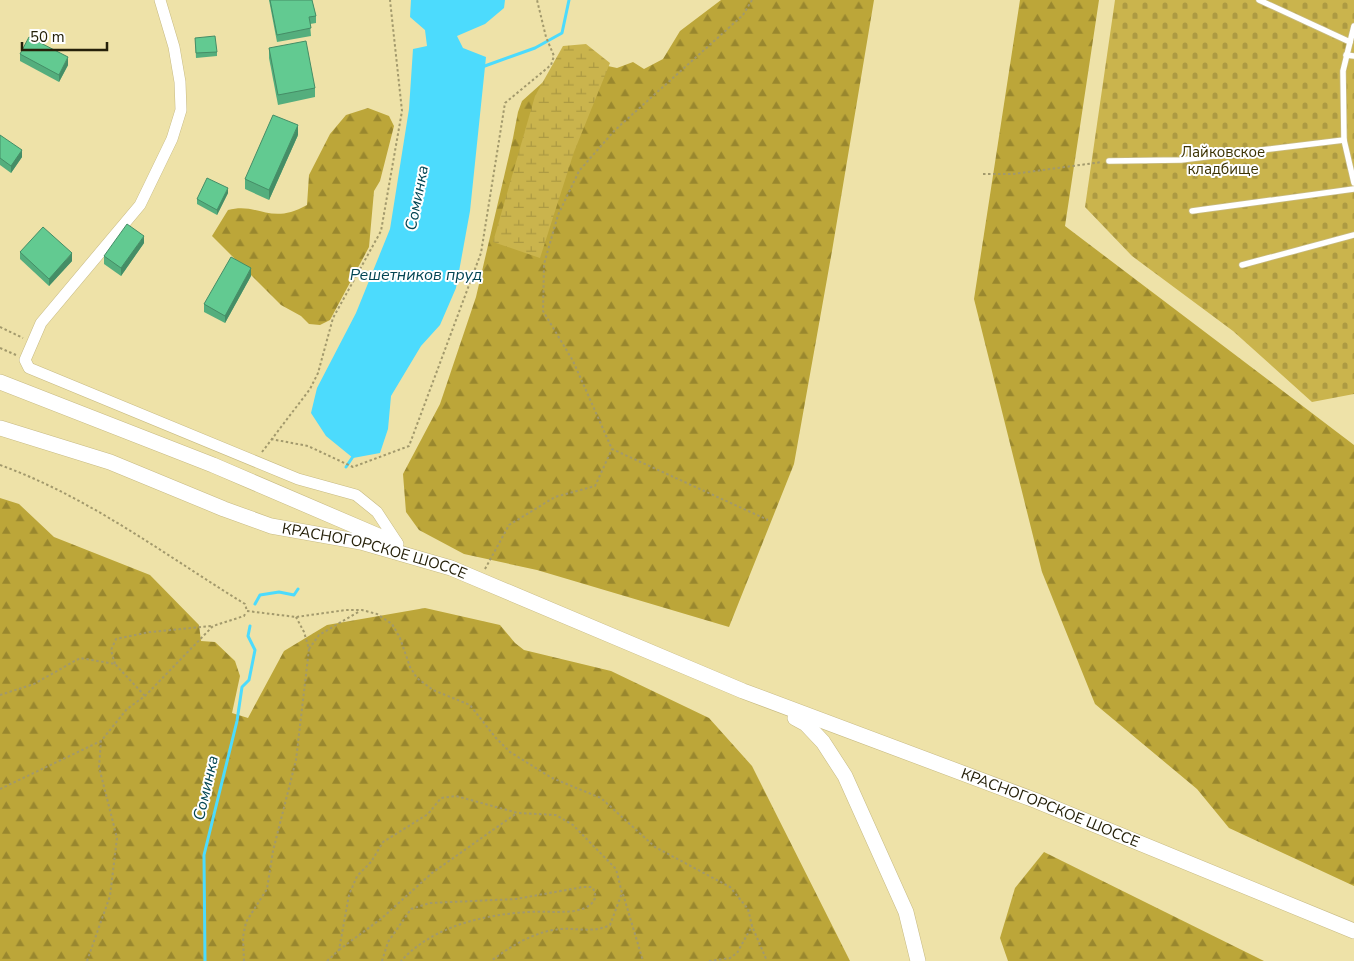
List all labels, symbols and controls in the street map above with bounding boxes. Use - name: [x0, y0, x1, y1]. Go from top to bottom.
- scale bar: [22, 20, 108, 52]
- text: 50 m: [30, 27, 65, 47]
- park label: Лайковское кладбище: [1181, 142, 1265, 179]
- water label: Соминка: [400, 164, 434, 232]
- water label: Решетников пруд: [350, 264, 482, 286]
- street label: КРАСНОГОРСКОЕ ШОССЕ: [280, 518, 470, 584]
- water label: Соминка: [188, 753, 224, 823]
- street label: КРАСНОГОРСКОЕ ШОССЕ: [958, 763, 1142, 852]

